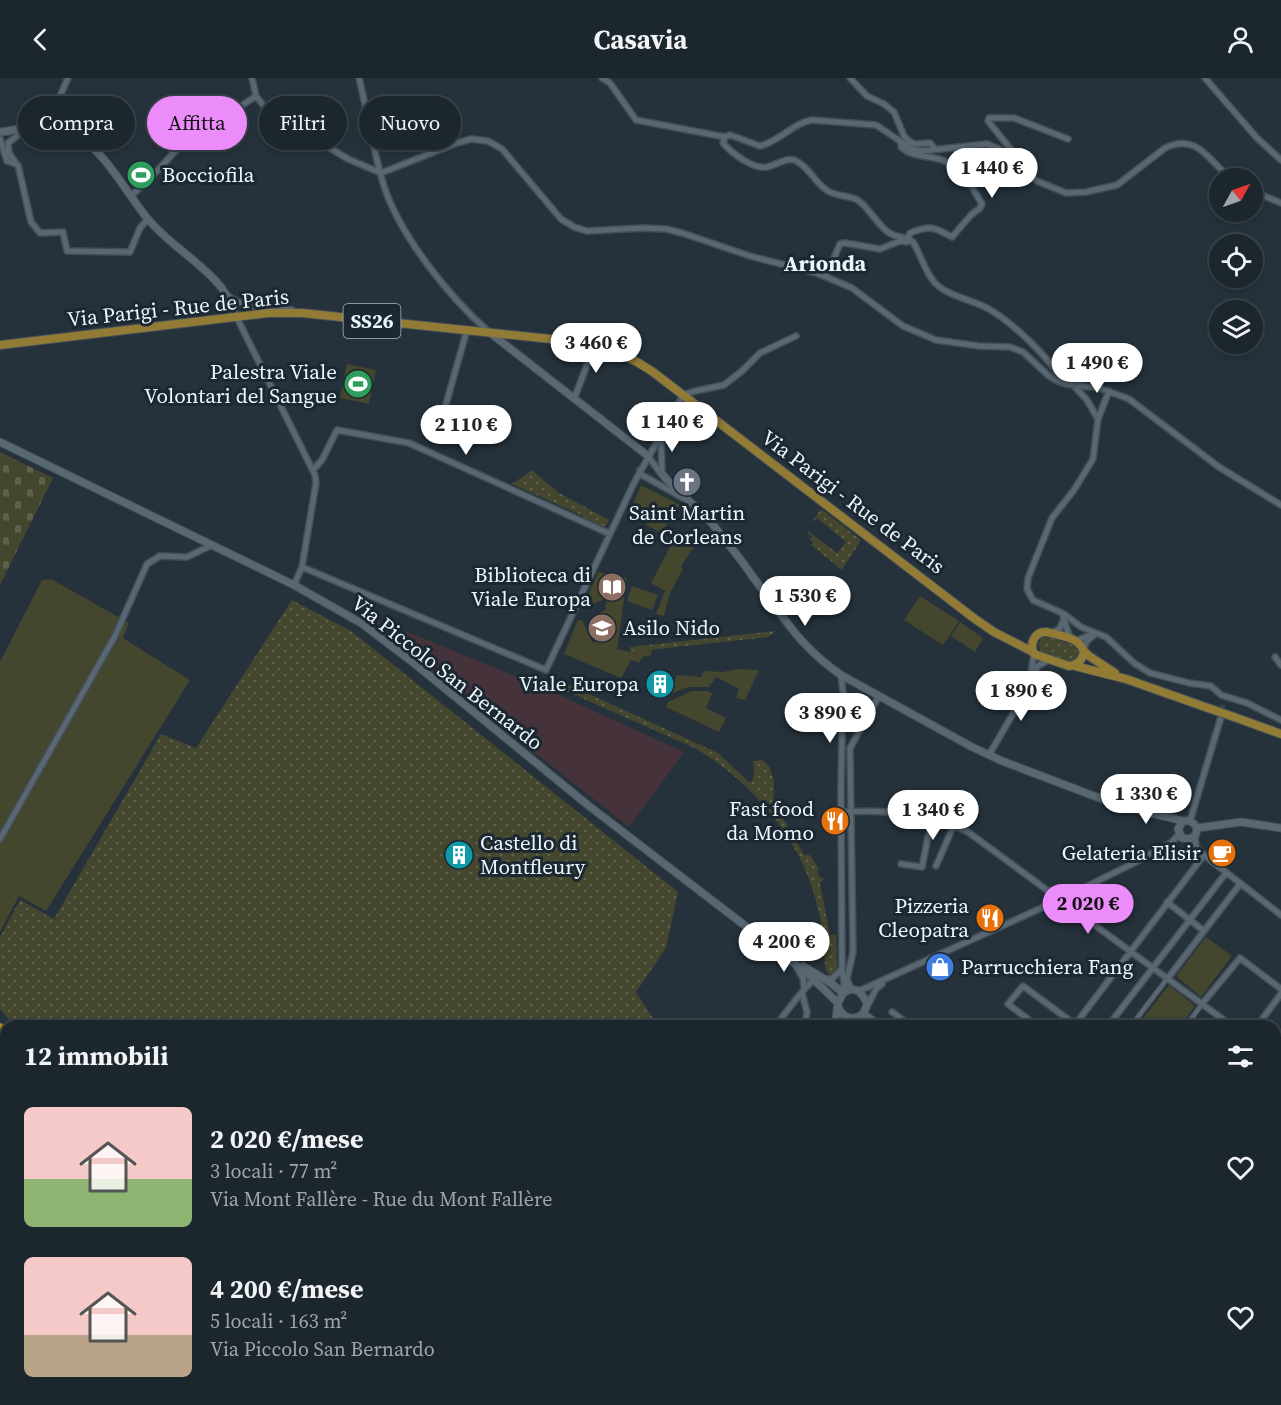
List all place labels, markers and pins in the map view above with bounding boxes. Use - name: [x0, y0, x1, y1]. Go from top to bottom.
- pin: 1 440 €: [937, 148, 1047, 199]
- sports icon: Bocciofila: [125, 159, 157, 191]
- place label: Bocciofila: [162, 160, 255, 189]
- pin: 3 460 €: [541, 323, 651, 374]
- pin: 1 490 €: [1042, 343, 1152, 394]
- place label: Palestra Viale Volontari del Sangue: [144, 357, 337, 410]
- sports icon: Palestra Viale Volontari del Sangue: [342, 368, 374, 400]
- pin: 1 140 €: [617, 402, 727, 453]
- pin: 2 110 €: [411, 405, 521, 456]
- church icon: Saint Martin de Corleans: [671, 466, 703, 498]
- place label: Saint Martin de Corleans: [629, 498, 745, 551]
- place label: Biblioteca di Viale Europa: [471, 560, 591, 613]
- library icon: Biblioteca di Viale Europa: [596, 571, 628, 603]
- pin: 1 530 €: [750, 576, 860, 627]
- school or university icon: Asilo Nido: [586, 612, 618, 644]
- place label: Asilo Nido: [623, 613, 720, 642]
- building icon: Viale Europa: [644, 668, 676, 700]
- place label: Viale Europa: [519, 669, 639, 698]
- pin: 1 890 €: [966, 671, 1076, 722]
- pin: 3 890 €: [775, 693, 885, 744]
- pin: 1 330 €: [1091, 774, 1201, 825]
- pin: 1 340 €: [878, 790, 988, 841]
- place label: Fast food da Momo: [726, 794, 814, 847]
- restaurant icon: Fast food da Momo: [819, 805, 851, 837]
- place label: Castello di Montfleury: [480, 828, 585, 881]
- cafe icon: Gelateria Elisir: [1206, 837, 1238, 869]
- place label: Gelateria Elisir: [1062, 838, 1201, 867]
- building icon: Castello di Montfleury: [443, 839, 475, 871]
- pin: 2 020 €: [1033, 884, 1143, 935]
- place label: Pizzeria Cleopatra: [878, 891, 969, 944]
- restaurant icon: Pizzeria Cleopatra: [974, 902, 1006, 934]
- pin: 4 200 €: [729, 922, 839, 973]
- shop icon: Parrucchiera Fang: [924, 951, 956, 983]
- place label: Parrucchiera Fang: [961, 952, 1133, 981]

